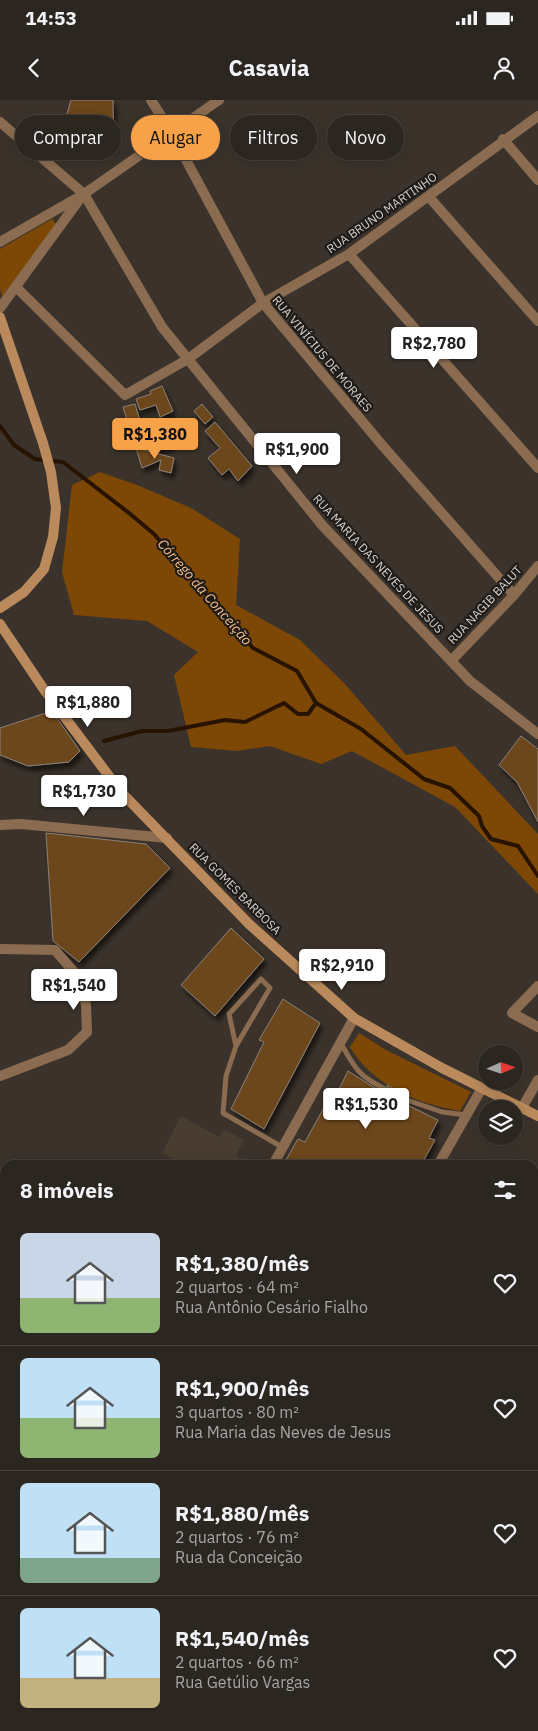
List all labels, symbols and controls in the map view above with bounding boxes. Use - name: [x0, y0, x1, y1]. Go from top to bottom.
- text: 14:53: [25, 6, 77, 30]
- text: Casavia: [229, 53, 309, 82]
- icon: back: [20, 54, 48, 82]
- icon: person: [490, 54, 518, 82]
- chip: Comprar: [15, 115, 121, 160]
- chip: Alugar: [131, 115, 220, 160]
- chip: Filtros: [230, 115, 317, 160]
- chip: Novo: [327, 115, 404, 160]
- street label: RUA BRUNO MARTINHO: [324, 169, 440, 256]
- street label: RUA VINÍCIUS DE MORAES: [269, 293, 375, 415]
- pin: R$2,780: [388, 326, 480, 369]
- text: R$2,780: [402, 333, 466, 353]
- pin: R$1,380: [109, 418, 201, 460]
- text: R$1,380: [123, 424, 187, 444]
- pin: R$1,900: [251, 432, 343, 475]
- text: R$1,900: [265, 439, 329, 459]
- street label: RUA MARIA DAS NEVES DE JESUS: [310, 491, 447, 636]
- water label: Córrego da Conceição: [154, 535, 256, 649]
- street label: RUA NAGIB BALUT: [444, 562, 525, 647]
- pin: R$1,880: [42, 686, 134, 728]
- text: R$1,880: [56, 692, 120, 712]
- pin: R$1,730: [38, 774, 130, 817]
- text: R$1,730: [52, 781, 116, 801]
- street label: RUA GOMES BARBOSA: [186, 840, 285, 938]
- pin: R$2,910: [296, 948, 388, 991]
- text: R$2,910: [310, 955, 374, 975]
- pin: R$1,540: [28, 968, 120, 1011]
- text: R$1,540: [42, 975, 106, 995]
- north arrow: [478, 1045, 522, 1090]
- map controls: [478, 1045, 523, 1145]
- pin: R$1,530: [320, 1088, 412, 1130]
- text: R$1,530: [334, 1094, 398, 1114]
- button: layers: [478, 1100, 523, 1145]
- text: 8 imóveis: [20, 1176, 114, 1204]
- icon: filters: [491, 1176, 519, 1204]
- text: R$1,380/mês: [175, 1249, 309, 1277]
- icon: home: [60, 1253, 120, 1313]
- icon: heart: [491, 1269, 519, 1297]
- text: 2 quartos · 64 m²: [175, 1277, 299, 1297]
- text: Rua Antônio Cesário Fialho: [175, 1297, 368, 1317]
- text: R$1,900/mês: [175, 1374, 309, 1402]
- icon: home: [60, 1378, 120, 1438]
- icon: heart: [491, 1394, 519, 1422]
- text: 3 quartos · 80 m²: [175, 1402, 299, 1422]
- text: Rua Maria das Neves de Jesus: [175, 1422, 391, 1442]
- text: R$1,880/mês: [175, 1499, 309, 1527]
- icon: home: [60, 1503, 120, 1563]
- icon: heart: [491, 1519, 519, 1547]
- text: 2 quartos · 76 m²: [175, 1527, 299, 1547]
- text: Rua da Conceição: [175, 1547, 303, 1567]
- text: R$1,540/mês: [175, 1624, 309, 1652]
- icon: home: [60, 1628, 120, 1688]
- icon: heart: [491, 1644, 519, 1672]
- text: 2 quartos · 66 m²: [175, 1652, 299, 1672]
- text: Rua Getúlio Vargas: [175, 1672, 310, 1692]

